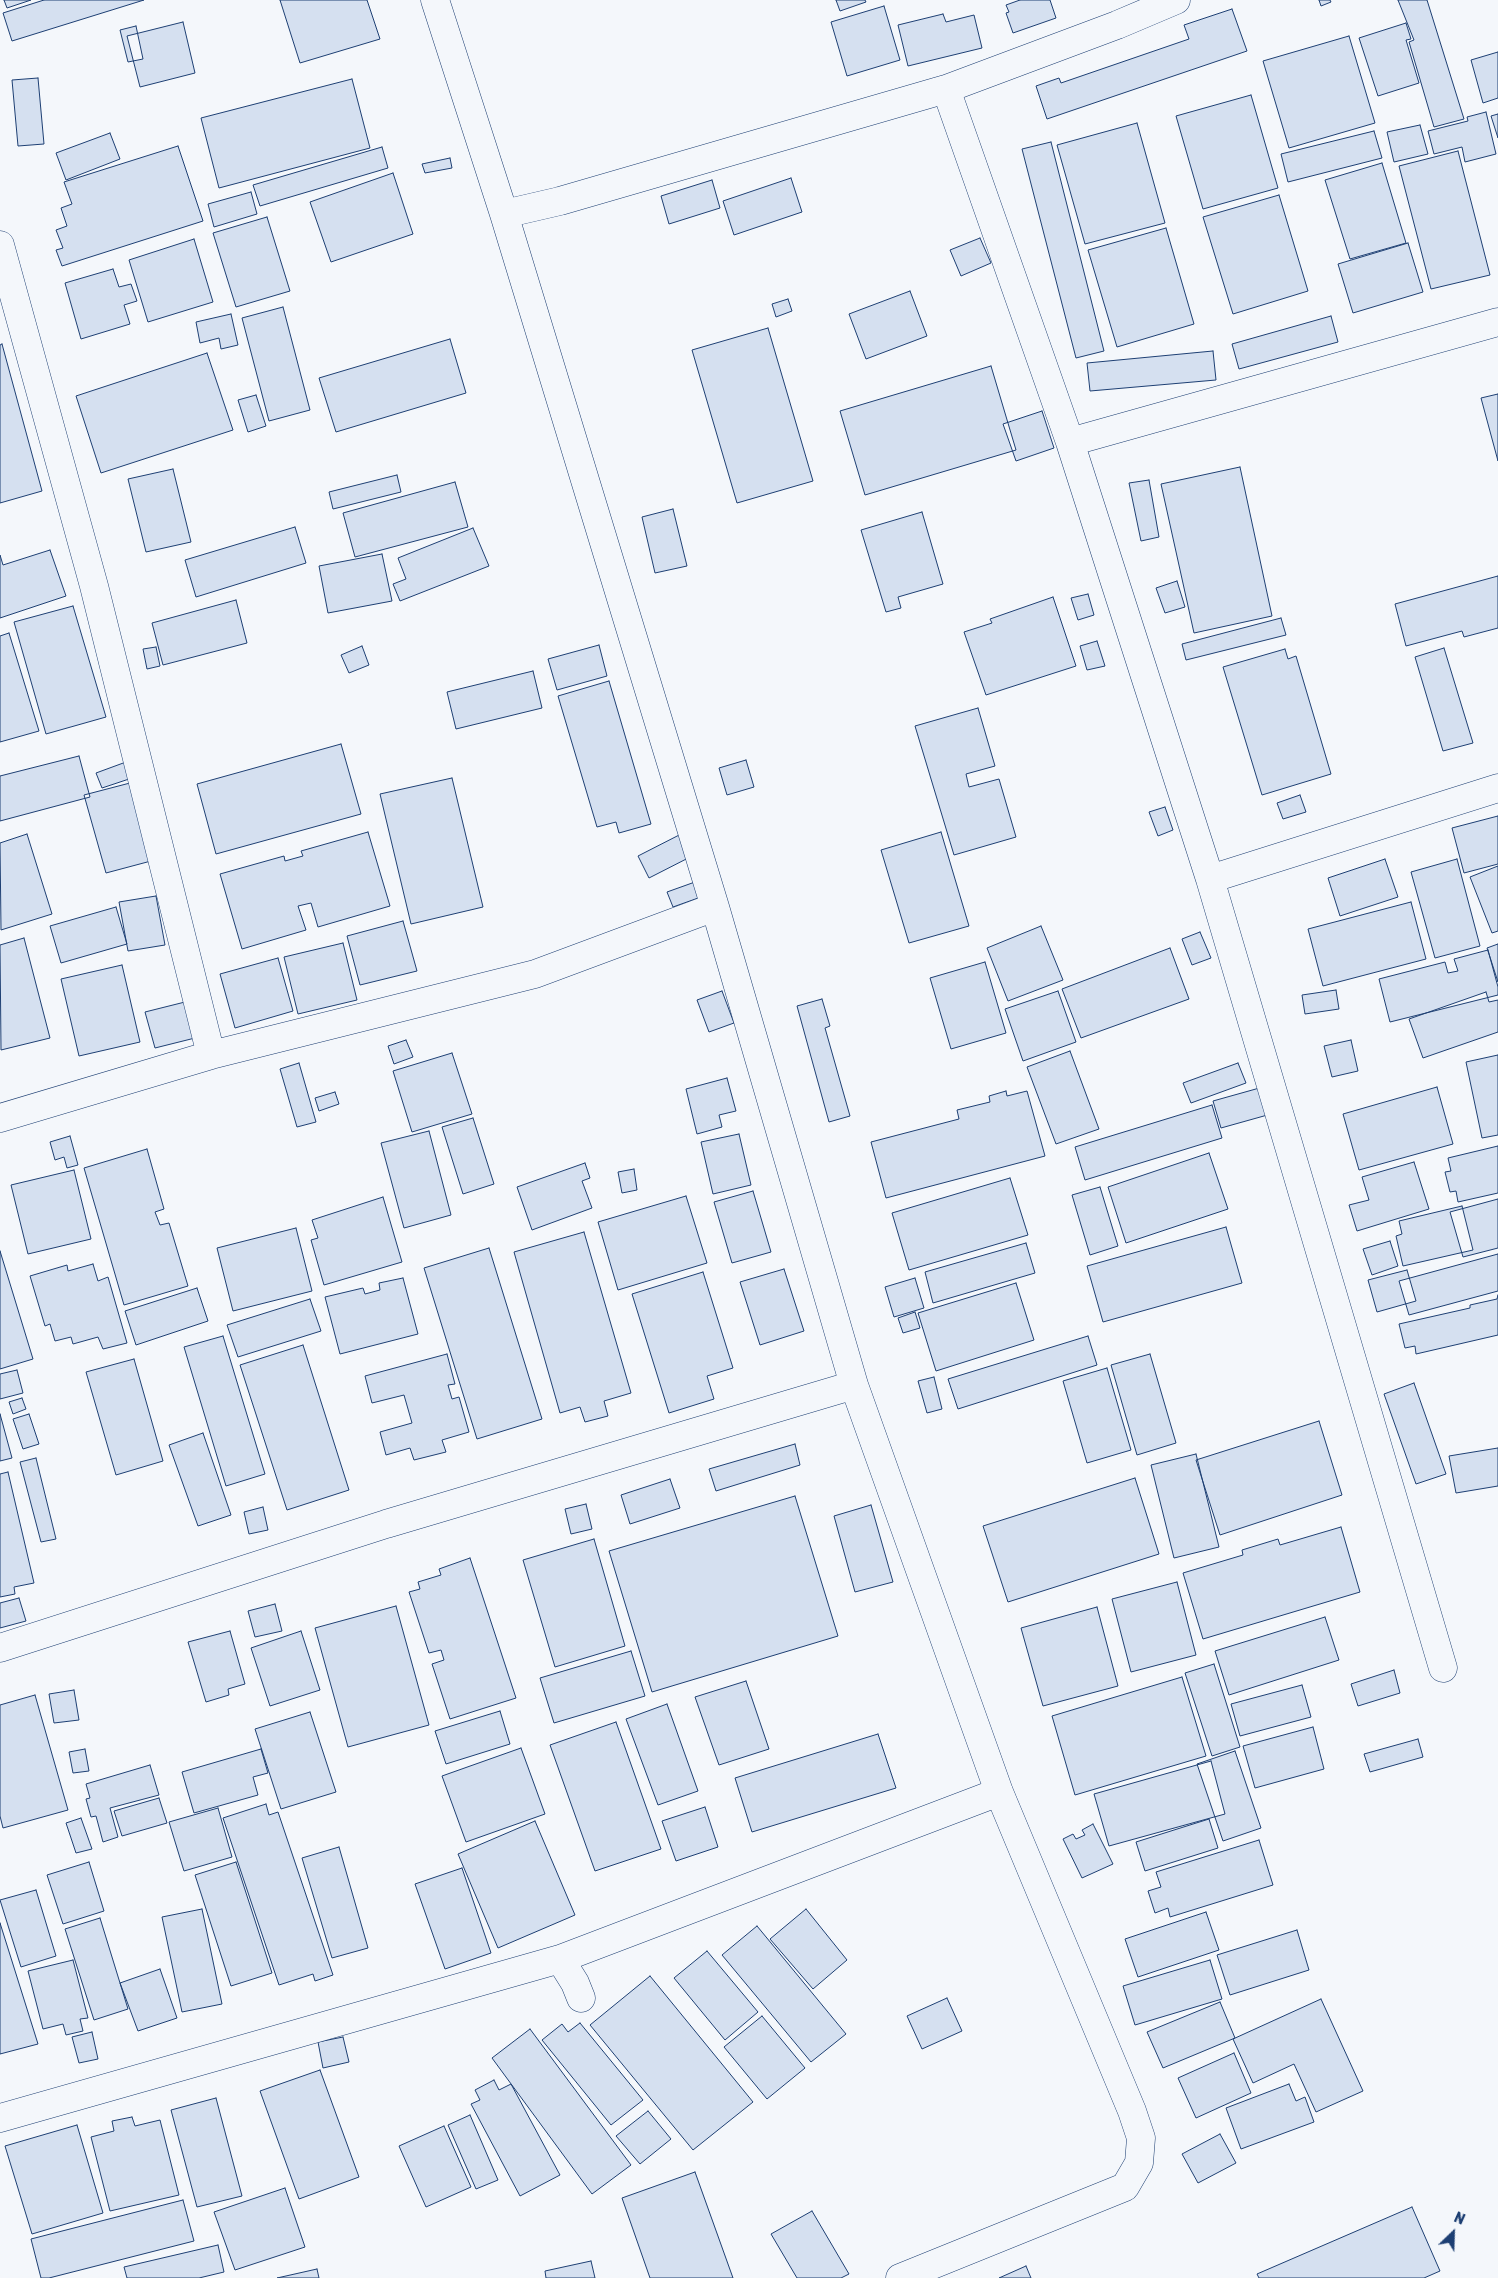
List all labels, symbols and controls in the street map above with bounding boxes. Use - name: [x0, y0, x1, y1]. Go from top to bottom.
- north arrow: [1428, 2208, 1478, 2258]
- text: N: [1451, 2209, 1467, 2229]

